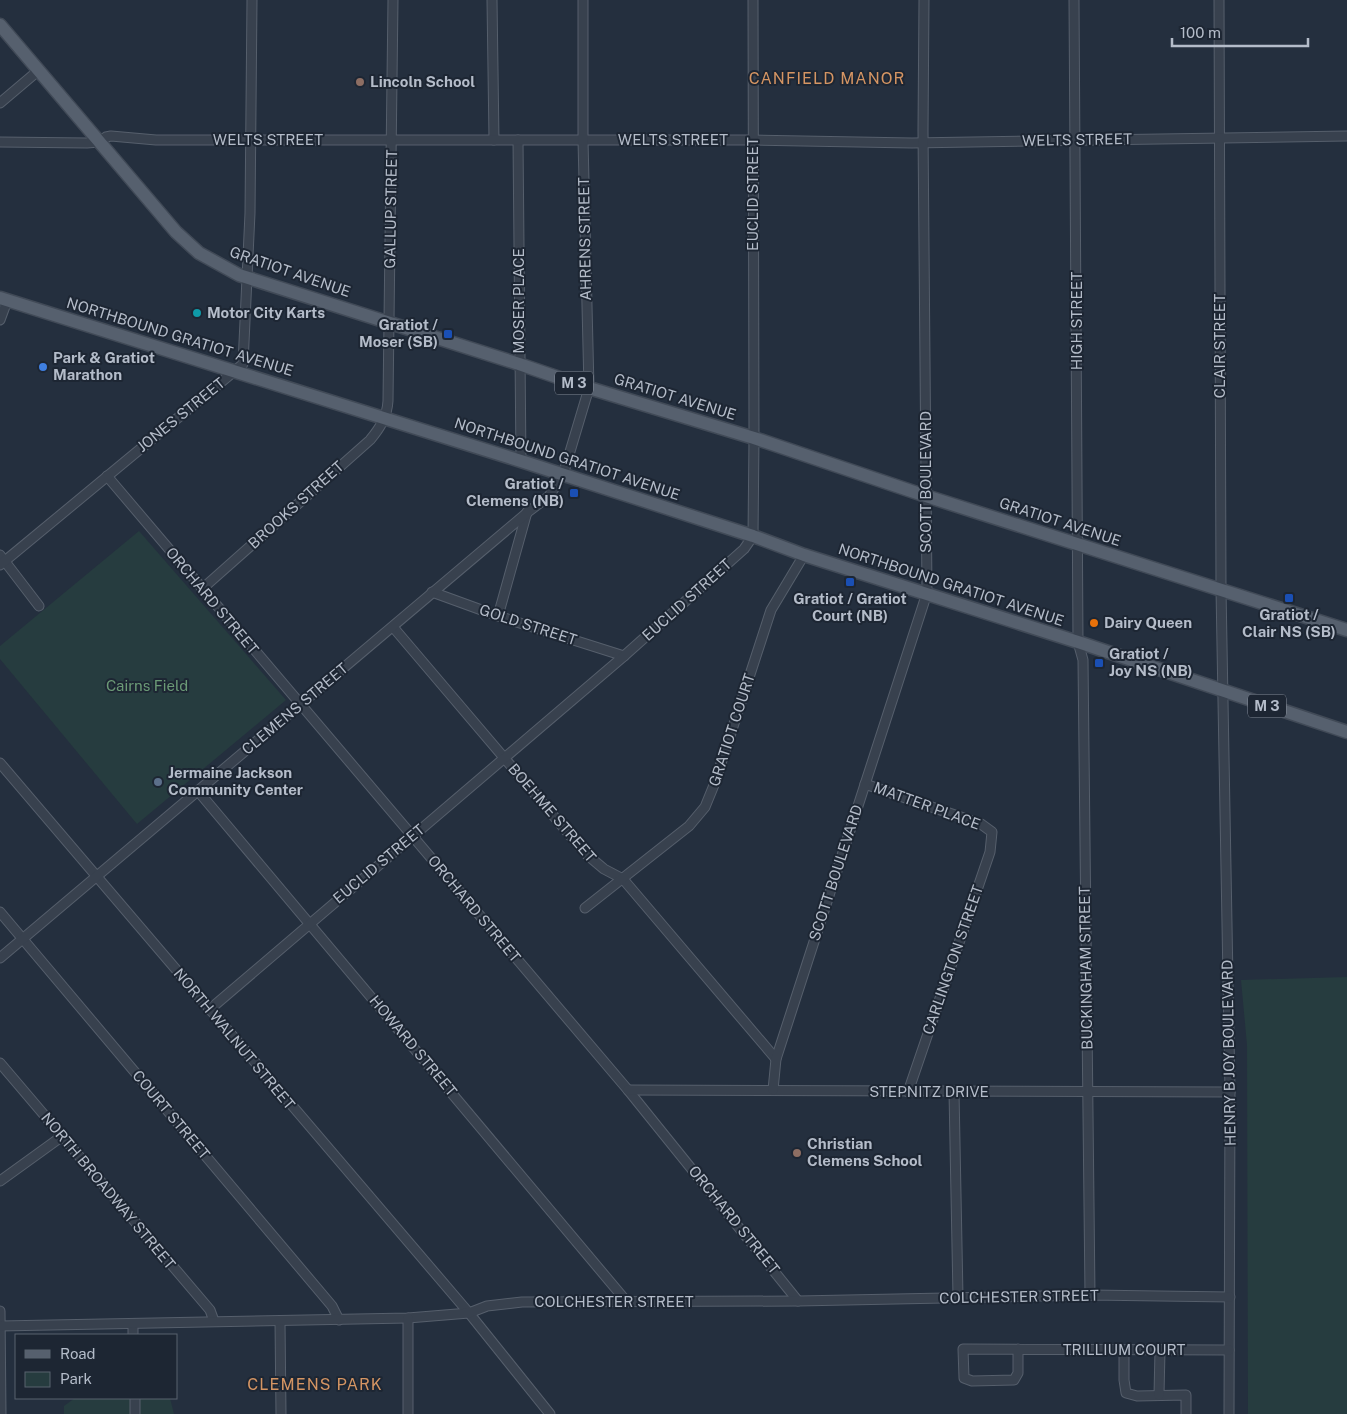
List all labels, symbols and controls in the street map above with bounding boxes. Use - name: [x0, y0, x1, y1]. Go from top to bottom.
- scale bar: [1172, 15, 1308, 47]
- text: 100 m: [1180, 24, 1221, 41]
- district label: CANFIELD MANOR: [749, 69, 905, 88]
- place label: Lincoln School: [370, 73, 475, 90]
- marker: Lincoln School: [354, 76, 366, 88]
- street label: WELTS STREET: [1022, 130, 1132, 149]
- street label: WELTS STREET: [213, 131, 323, 148]
- street label: WELTS STREET: [618, 131, 728, 148]
- street label: EUCLID STREET: [744, 137, 761, 251]
- street label: GALLUP STREET: [381, 149, 400, 269]
- street label: AHRENS STREET: [575, 177, 594, 301]
- street label: GRATIOT AVENUE: [227, 243, 353, 300]
- street label: MOSER PLACE: [510, 248, 527, 354]
- street label: HIGH STREET: [1068, 272, 1085, 370]
- street label: NORTHBOUND GRATIOT AVENUE: [65, 294, 296, 379]
- street label: CLAIR STREET: [1211, 294, 1228, 398]
- place label: Motor City Karts: [207, 304, 325, 321]
- marker: Motor City Karts: [191, 307, 203, 319]
- place label: Gratiot / Moser (SB): [359, 316, 438, 350]
- marker: Gratiot / Moser (SB): [442, 328, 454, 340]
- place label: Park & Gratiot Marathon: [53, 349, 155, 383]
- marker: Park & Gratiot Marathon: [37, 361, 49, 373]
- street label: GRATIOT AVENUE: [612, 370, 738, 423]
- road number: M 3: [555, 372, 593, 394]
- street label: JONES STREET: [133, 374, 228, 455]
- street label: SCOTT BOULEVARD: [917, 411, 934, 553]
- street label: NORTHBOUND GRATIOT AVENUE: [452, 414, 682, 503]
- street label: BROOKS STREET: [245, 457, 347, 552]
- place label: Gratiot / Clemens (NB): [466, 475, 564, 509]
- marker: Gratiot / Clemens (NB): [568, 487, 580, 499]
- street label: GRATIOT AVENUE: [997, 494, 1123, 549]
- street label: NORTHBOUND GRATIOT AVENUE: [836, 540, 1066, 629]
- street label: ORCHARD STREET: [163, 544, 262, 658]
- street label: EUCLID STREET: [639, 555, 735, 644]
- marker: Gratiot / Gratiot Court (NB): [844, 576, 856, 588]
- place label: Gratiot / Gratiot Court (NB): [793, 590, 907, 624]
- marker: Gratiot / Clair NS (SB): [1283, 592, 1295, 604]
- street label: GOLD STREET: [477, 601, 579, 648]
- place label: Gratiot / Clair NS (SB): [1242, 606, 1336, 640]
- place label: Dairy Queen: [1104, 614, 1192, 631]
- marker: Dairy Queen: [1088, 617, 1100, 629]
- place label: Gratiot / Joy NS (NB): [1109, 645, 1193, 679]
- marker: Gratiot / Joy NS (NB): [1093, 657, 1105, 669]
- street label: CLEMENS STREET: [238, 659, 351, 758]
- street label: GRATIOT COURT: [705, 671, 758, 789]
- park label: Cairns Field: [106, 677, 188, 694]
- road number: M 3: [1248, 694, 1286, 718]
- street label: BOEHME STREET: [505, 760, 600, 865]
- place label: Jermaine Jackson Community Center: [168, 764, 303, 798]
- marker: Jermaine Jackson Community Center: [152, 776, 164, 788]
- street label: MATTER PLACE: [872, 778, 983, 833]
- street label: SCOTT BOULEVARD: [805, 803, 866, 943]
- street label: EUCLID STREET: [330, 820, 428, 907]
- street label: ORCHARD STREET: [425, 852, 524, 966]
- street label: CARLINGTON STREET: [919, 883, 986, 1037]
- street label: BUCKINGHAM STREET: [1076, 886, 1095, 1050]
- street label: HENRY B JOY BOULEVARD: [1218, 960, 1239, 1146]
- street label: NORTH WALNUT STREET: [170, 965, 298, 1113]
- street label: HOWARD STREET: [366, 992, 461, 1100]
- street label: COURT STREET: [129, 1067, 214, 1163]
- street label: STEPNITZ DRIVE: [869, 1083, 989, 1100]
- street label: NORTH BROADWAY STREET: [38, 1109, 179, 1272]
- place label: Christian Clemens School: [807, 1135, 923, 1169]
- marker: Christian Clemens School: [791, 1147, 803, 1159]
- street label: ORCHARD STREET: [685, 1162, 783, 1277]
- street label: COLCHESTER STREET: [939, 1287, 1099, 1306]
- street label: COLCHESTER STREET: [534, 1293, 694, 1310]
- legend: [15, 1334, 178, 1399]
- street label: TRILLIUM COURT: [1063, 1341, 1185, 1358]
- text: Road: [60, 1345, 96, 1362]
- text: Park: [60, 1370, 92, 1387]
- district label: CLEMENS PARK: [247, 1375, 383, 1394]

